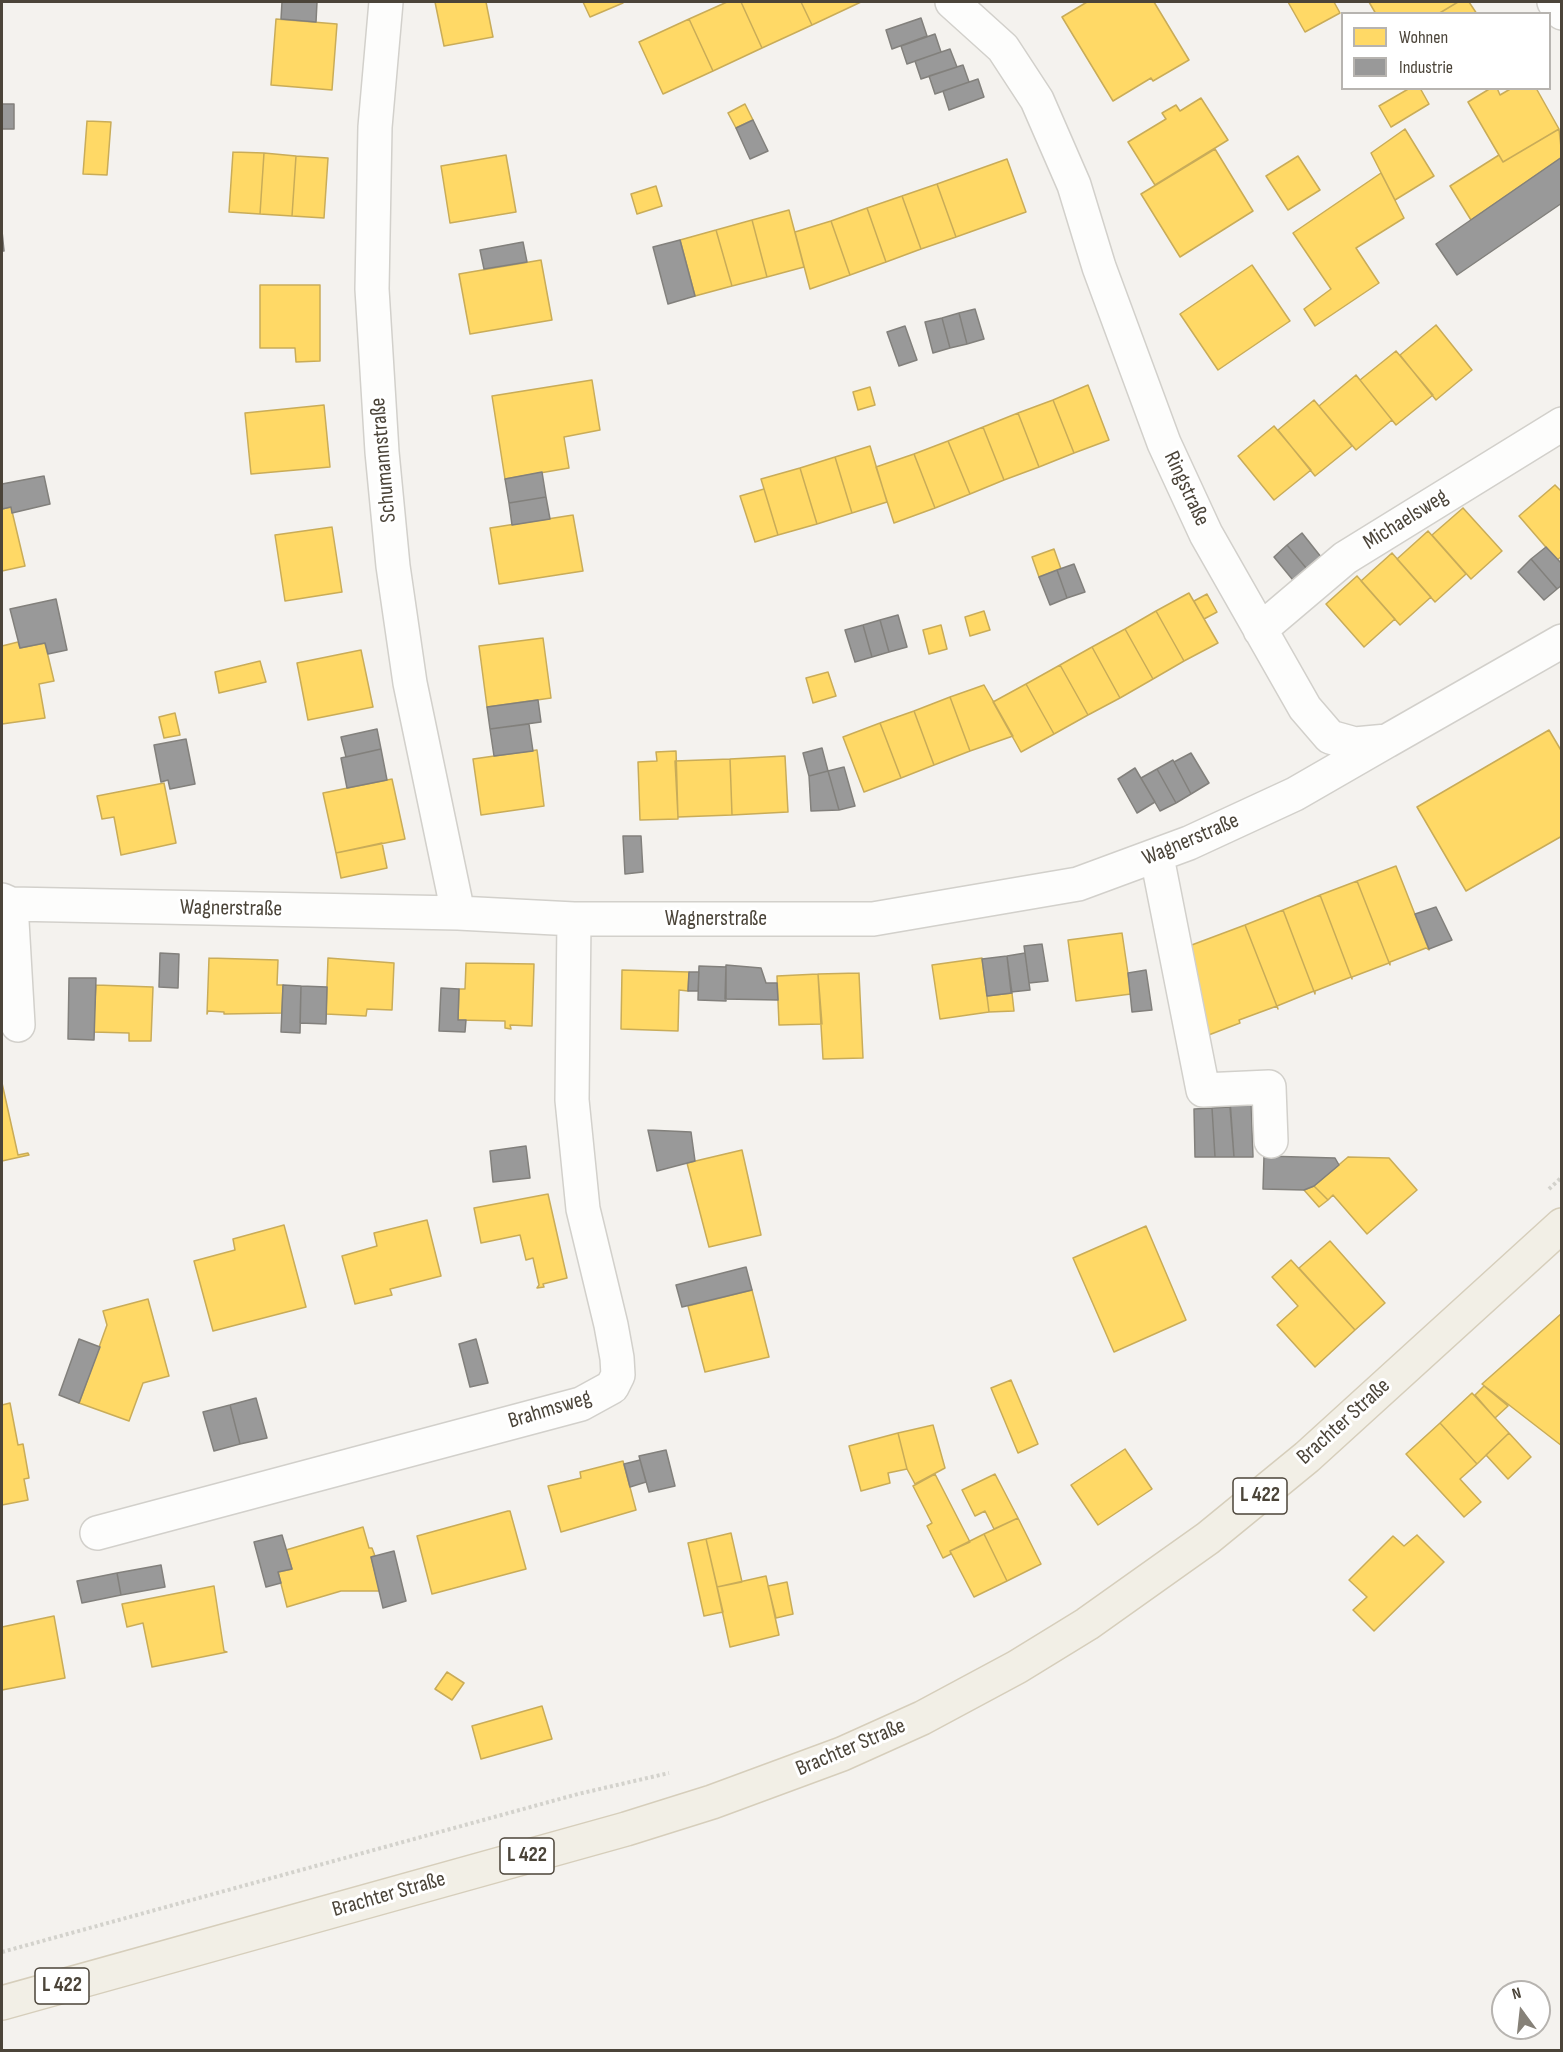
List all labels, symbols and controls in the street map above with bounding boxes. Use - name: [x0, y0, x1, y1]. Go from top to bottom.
- legend: [1341, 12, 1551, 90]
- text: Wohnen: [1399, 27, 1448, 48]
- text: Industrie: [1399, 57, 1453, 78]
- street label: Schumannstraße: [365, 396, 403, 524]
- street label: Ringstraße: [1157, 447, 1215, 531]
- street label: Michaelsweg: [1359, 484, 1453, 556]
- street label: Wagnerstraße: [1139, 808, 1243, 872]
- street label: Wagnerstraße: [180, 895, 282, 923]
- street label: Wagnerstraße: [665, 906, 767, 932]
- street label: Brachter Straße: [1292, 1373, 1396, 1471]
- street label: Brahmsweg: [505, 1385, 595, 1435]
- road number: L 422: [1233, 1478, 1287, 1514]
- street label: Brachter Straße: [792, 1713, 910, 1783]
- road number: L 422: [500, 1838, 554, 1874]
- street label: Brachter Straße: [329, 1866, 449, 1924]
- road number: L 422: [35, 1968, 89, 2004]
- north arrow: [1491, 1980, 1551, 2040]
- text: N: [1510, 1984, 1523, 2004]

